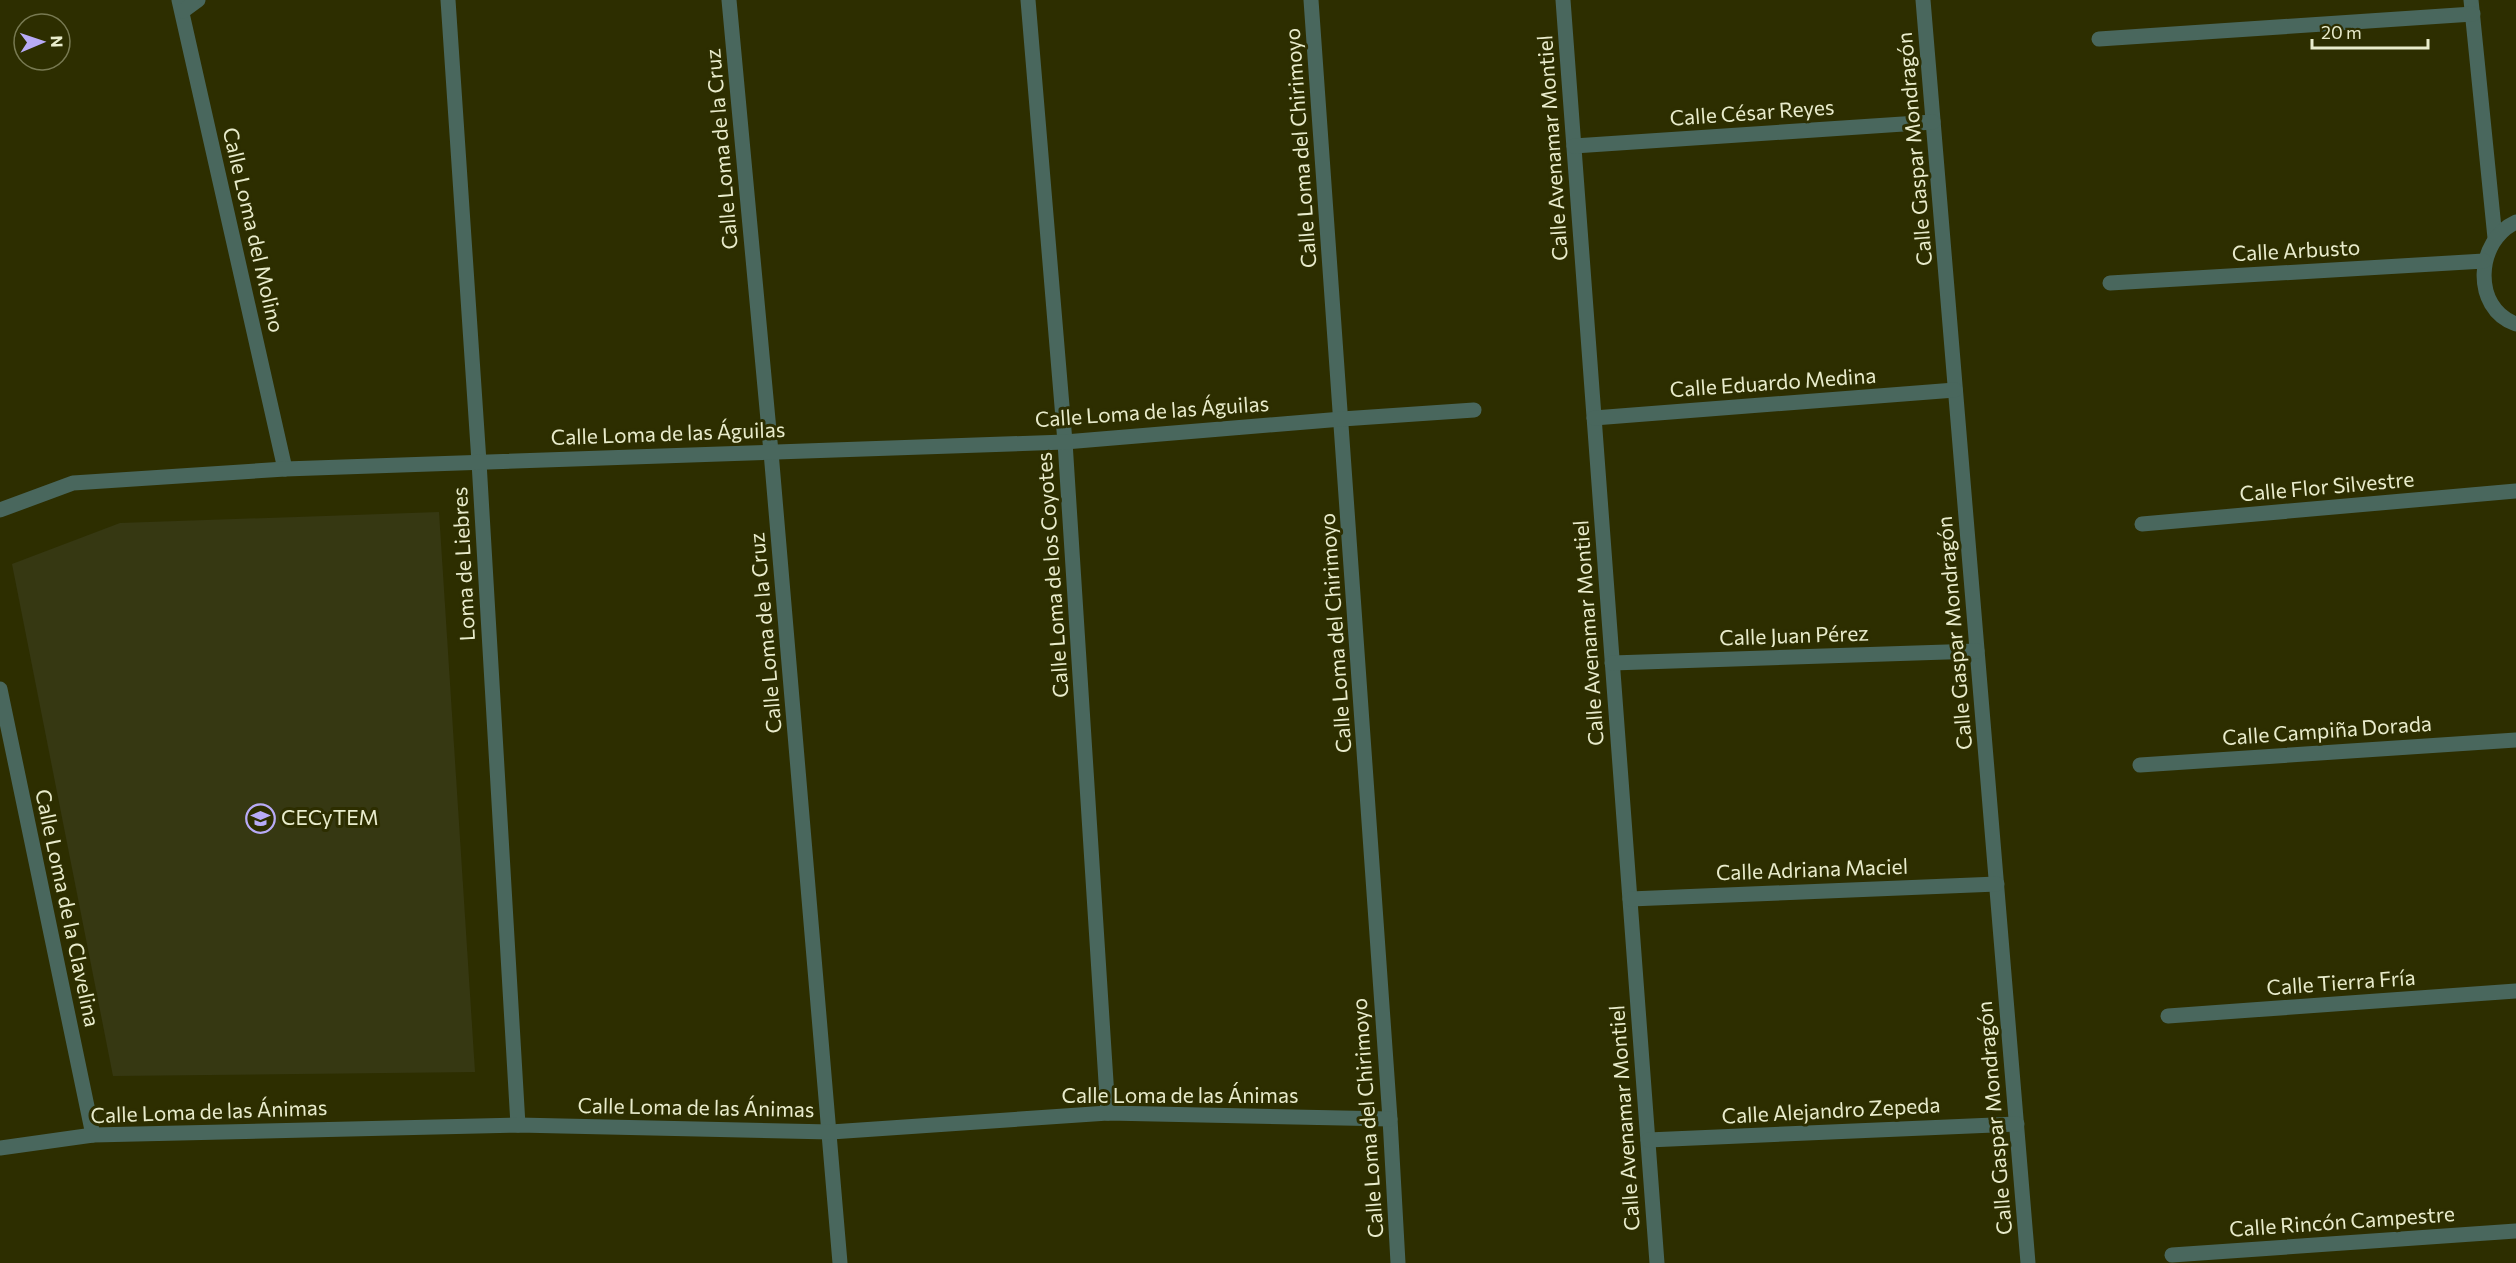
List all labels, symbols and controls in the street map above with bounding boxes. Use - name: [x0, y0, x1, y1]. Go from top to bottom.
- north arrow: [12, 12, 72, 72]
- scale bar: [2312, 12, 2428, 50]
- text: 20 m: [2321, 21, 2362, 43]
- street label: Calle Loma del Chirimoyo: [1279, 27, 1320, 269]
- street label: Calle Gaspar Mondragón: [1891, 31, 1936, 267]
- street label: Calle Avenamar Montiel: [1531, 34, 1572, 262]
- text: N: [48, 35, 67, 48]
- street label: Calle Loma de la Cruz: [699, 48, 742, 251]
- street label: Calle César Reyes: [1669, 93, 1835, 130]
- street label: Calle Loma del Molino: [219, 125, 290, 335]
- street label: Calle Arbusto: [2231, 234, 2361, 265]
- street label: Calle Eduardo Medina: [1669, 362, 1877, 401]
- street label: Calle Loma de las Águilas: [1034, 390, 1270, 431]
- street label: Calle Loma de las Águilas: [550, 416, 786, 449]
- street label: Calle Loma de los Coyotes: [1030, 452, 1073, 699]
- street label: Calle Flor Silvestre: [2239, 465, 2415, 506]
- street label: Loma de Liebres: [446, 486, 479, 642]
- street label: Calle Loma del Chirimoyo: [1314, 512, 1355, 754]
- street label: Calle Gaspar Mondragón: [1931, 515, 1976, 751]
- street label: Calle Avenamar Montiel: [1567, 519, 1608, 747]
- street label: Calle Loma de la Cruz: [743, 532, 786, 735]
- street label: Calle Juan Pérez: [1719, 619, 1869, 650]
- street label: Calle Campiña Dorada: [2221, 710, 2432, 749]
- street label: Calle Loma de la Clavelina: [31, 787, 106, 1029]
- school or university icon: CECyTEM: [244, 802, 276, 834]
- place label: CECyTEM: [281, 804, 379, 829]
- street label: Calle Adriana Maciel: [1715, 853, 1908, 884]
- street label: Calle Tierra Fría: [2266, 964, 2416, 999]
- street label: Calle Loma del Chirimoyo: [1346, 997, 1387, 1239]
- street label: Calle Gaspar Mondragón: [1971, 1000, 2016, 1236]
- street label: Calle Avenamar Montiel: [1603, 1004, 1644, 1232]
- street label: Calle Loma de las Ánimas: [1062, 1082, 1298, 1107]
- street label: Calle Alejandro Zepeda: [1721, 1091, 1941, 1128]
- street label: Calle Loma de las Ánimas: [577, 1092, 815, 1121]
- street label: Calle Loma de las Ánimas: [90, 1094, 328, 1127]
- street label: Calle Rincón Campestre: [2228, 1200, 2456, 1241]

